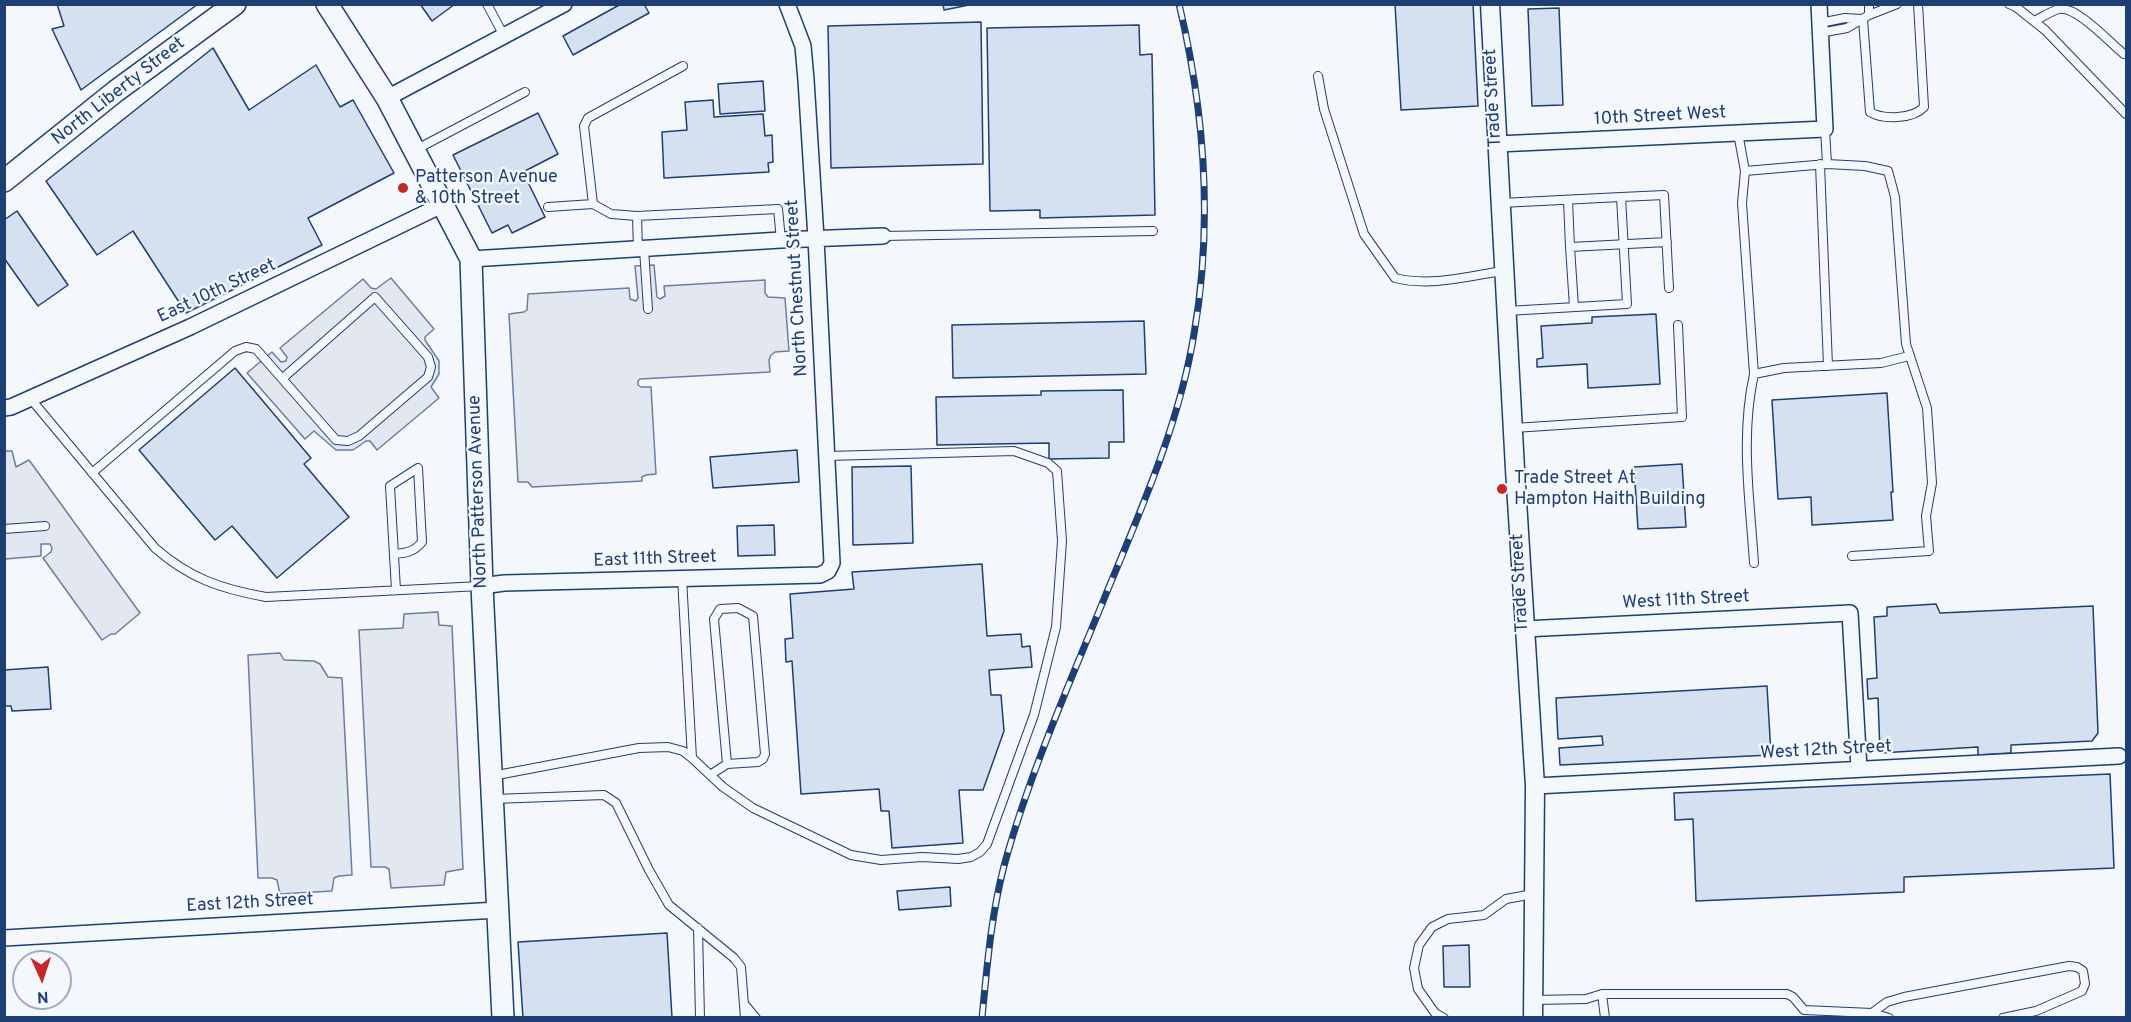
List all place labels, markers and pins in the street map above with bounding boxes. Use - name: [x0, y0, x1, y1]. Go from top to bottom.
- place label: Patterson Avenue & 10th Street: [415, 167, 558, 210]
- marker: Patterson Avenue & 10th Street: [396, 181, 410, 195]
- place label: Trade Street At Hampton Haith Building: [1514, 468, 1706, 510]
- marker: Trade Street At Hampton Haith Building: [1495, 482, 1509, 496]

